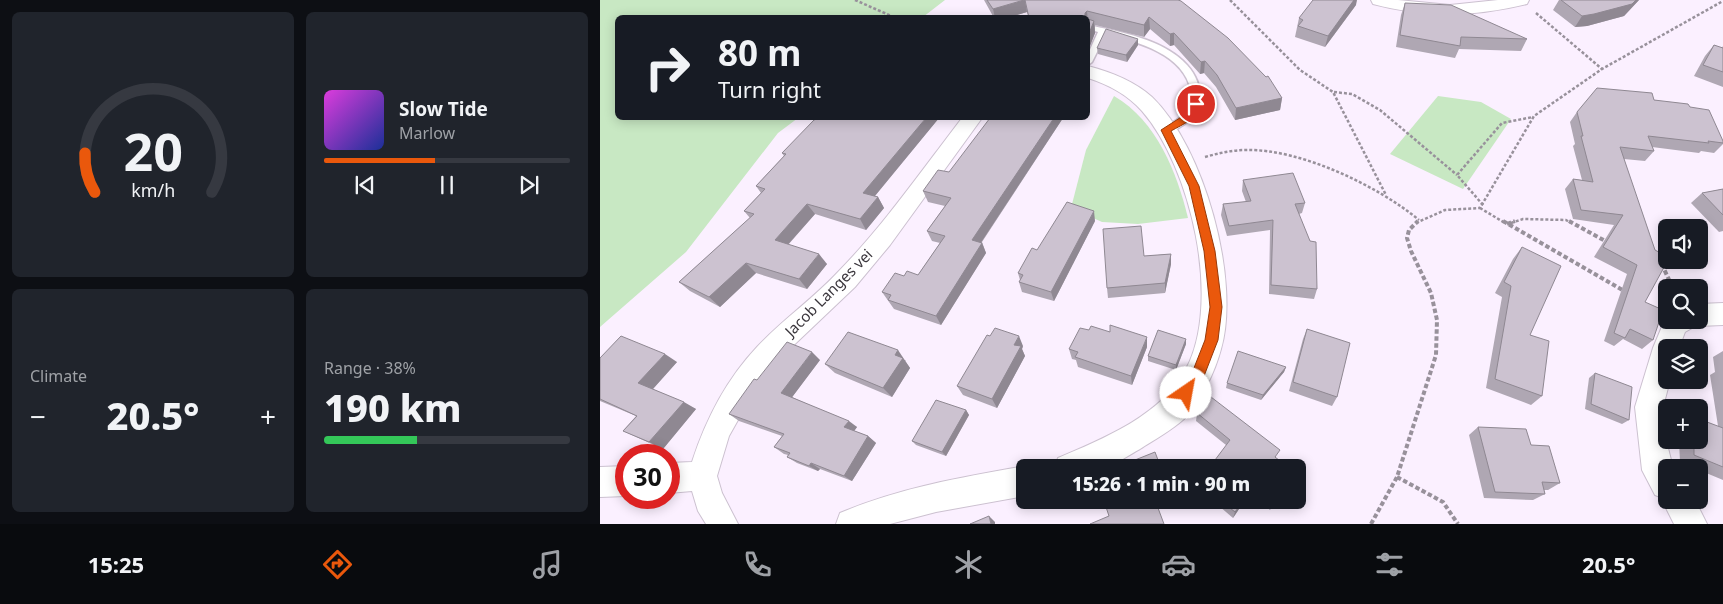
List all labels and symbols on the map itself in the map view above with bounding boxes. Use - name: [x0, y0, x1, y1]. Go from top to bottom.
- pin: [1175, 83, 1217, 125]
- street label: Jacob Langes vei: [779, 244, 876, 342]
- position arrow: [1159, 366, 1211, 418]
- speed limit sign: 30: [615, 444, 680, 509]

